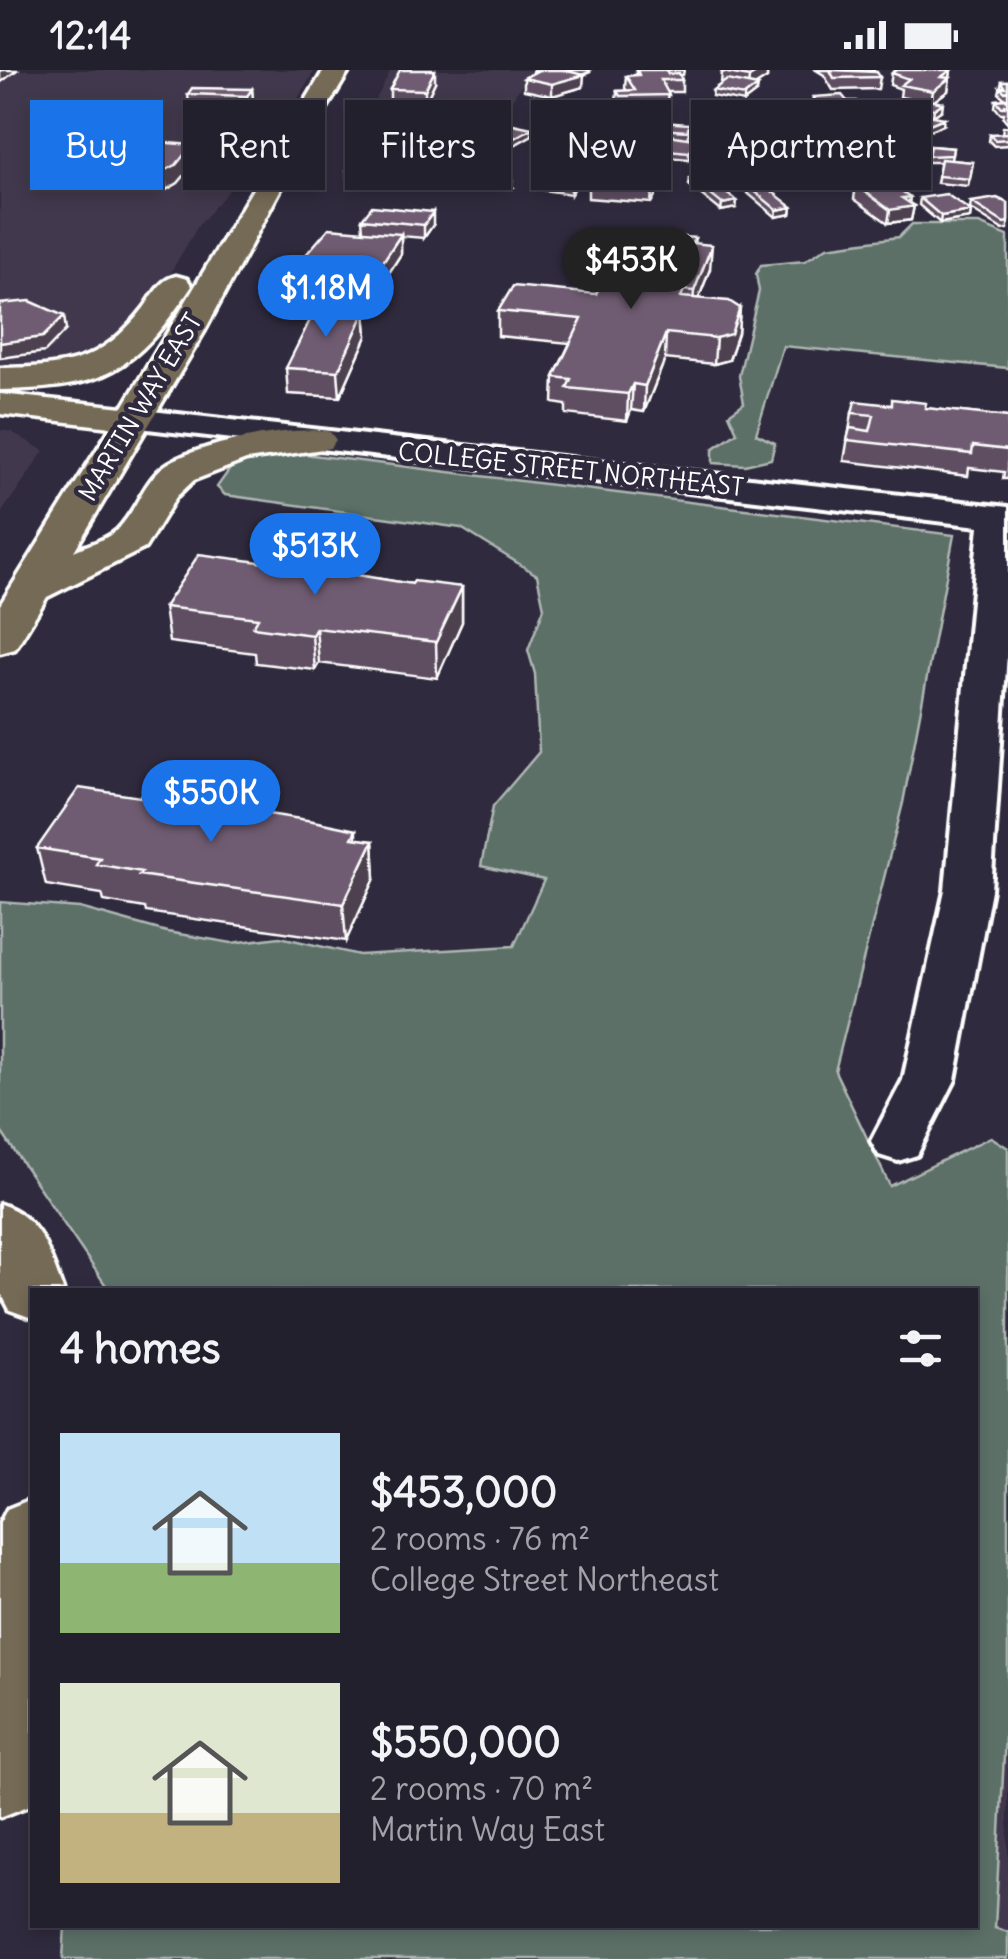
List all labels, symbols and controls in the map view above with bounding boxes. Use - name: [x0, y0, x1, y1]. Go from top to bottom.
- text: 12:14: [50, 12, 132, 59]
- chip: Buy: [30, 100, 163, 190]
- chip: Rent: [183, 100, 325, 190]
- chip: Filters: [345, 100, 511, 190]
- chip: New: [531, 100, 671, 190]
- chip: Apartment: [691, 100, 931, 190]
- pin: $453K: [561, 227, 701, 312]
- text: $453K: [585, 239, 677, 280]
- pin: $1.18M: [245, 255, 407, 340]
- text: $1.18M: [280, 267, 372, 308]
- street label: MARTIN WAY EAST: [71, 307, 209, 507]
- street label: COLLEGE STREET NORTHEAST: [397, 435, 745, 503]
- pin: $513K: [245, 513, 385, 598]
- text: $513K: [272, 525, 358, 566]
- pin: $550K: [141, 760, 281, 845]
- text: $550K: [163, 772, 259, 813]
- icon: filters: [893, 1321, 948, 1376]
- text: 4 homes: [60, 1322, 221, 1374]
- text: $453,000: [370, 1466, 557, 1518]
- icon: home: [140, 1473, 260, 1593]
- text: 2 rooms · 76 m²: [370, 1518, 590, 1559]
- text: College Street Northeast: [370, 1559, 719, 1600]
- text: $550,000: [370, 1716, 561, 1768]
- icon: home: [140, 1723, 260, 1843]
- text: 2 rooms · 70 m²: [370, 1768, 593, 1809]
- text: Martin Way East: [370, 1809, 605, 1850]

